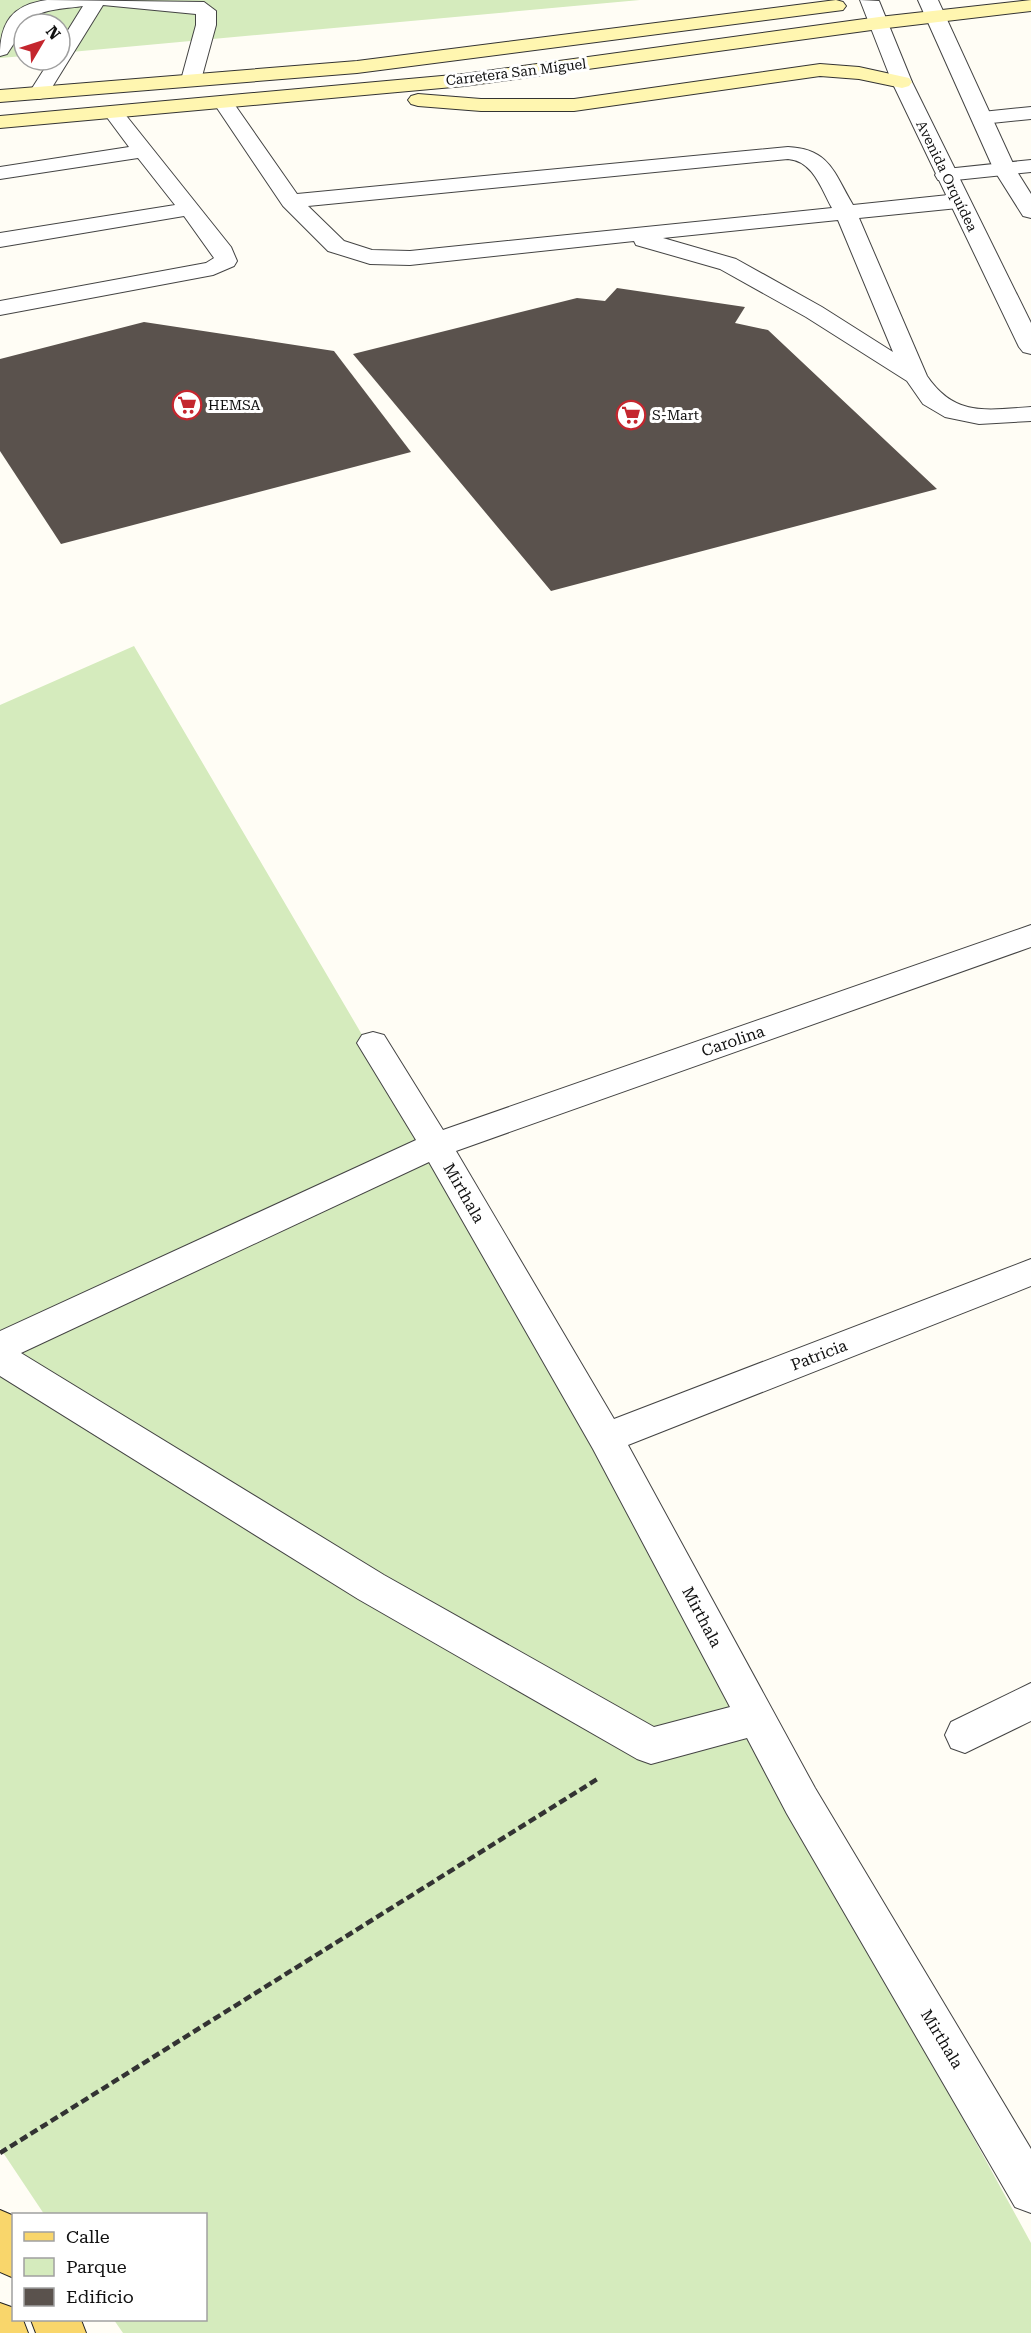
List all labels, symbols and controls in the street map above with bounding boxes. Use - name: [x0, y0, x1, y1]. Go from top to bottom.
- north arrow: [12, 12, 72, 72]
- text: N: [42, 22, 65, 44]
- street label: Carretera San Miguel: [445, 55, 588, 89]
- street label: Avenida Orquídea: [913, 118, 981, 234]
- supermarket icon: HEMSA: [171, 389, 203, 421]
- place label: HEMSA: [208, 397, 261, 413]
- supermarket icon: S-Mart: [615, 399, 647, 431]
- place label: S-Mart: [652, 407, 699, 423]
- street label: Carolina: [699, 1021, 767, 1061]
- street label: Mirthala: [439, 1160, 489, 1227]
- street label: Patricia: [788, 1335, 850, 1374]
- street label: Mirthala: [678, 1584, 726, 1651]
- street label: Mirthala: [917, 2006, 967, 2072]
- legend: [12, 2213, 207, 2321]
- text: Calle: [66, 2226, 110, 2247]
- text: Parque: [66, 2256, 127, 2277]
- text: Edificio: [66, 2286, 134, 2307]

